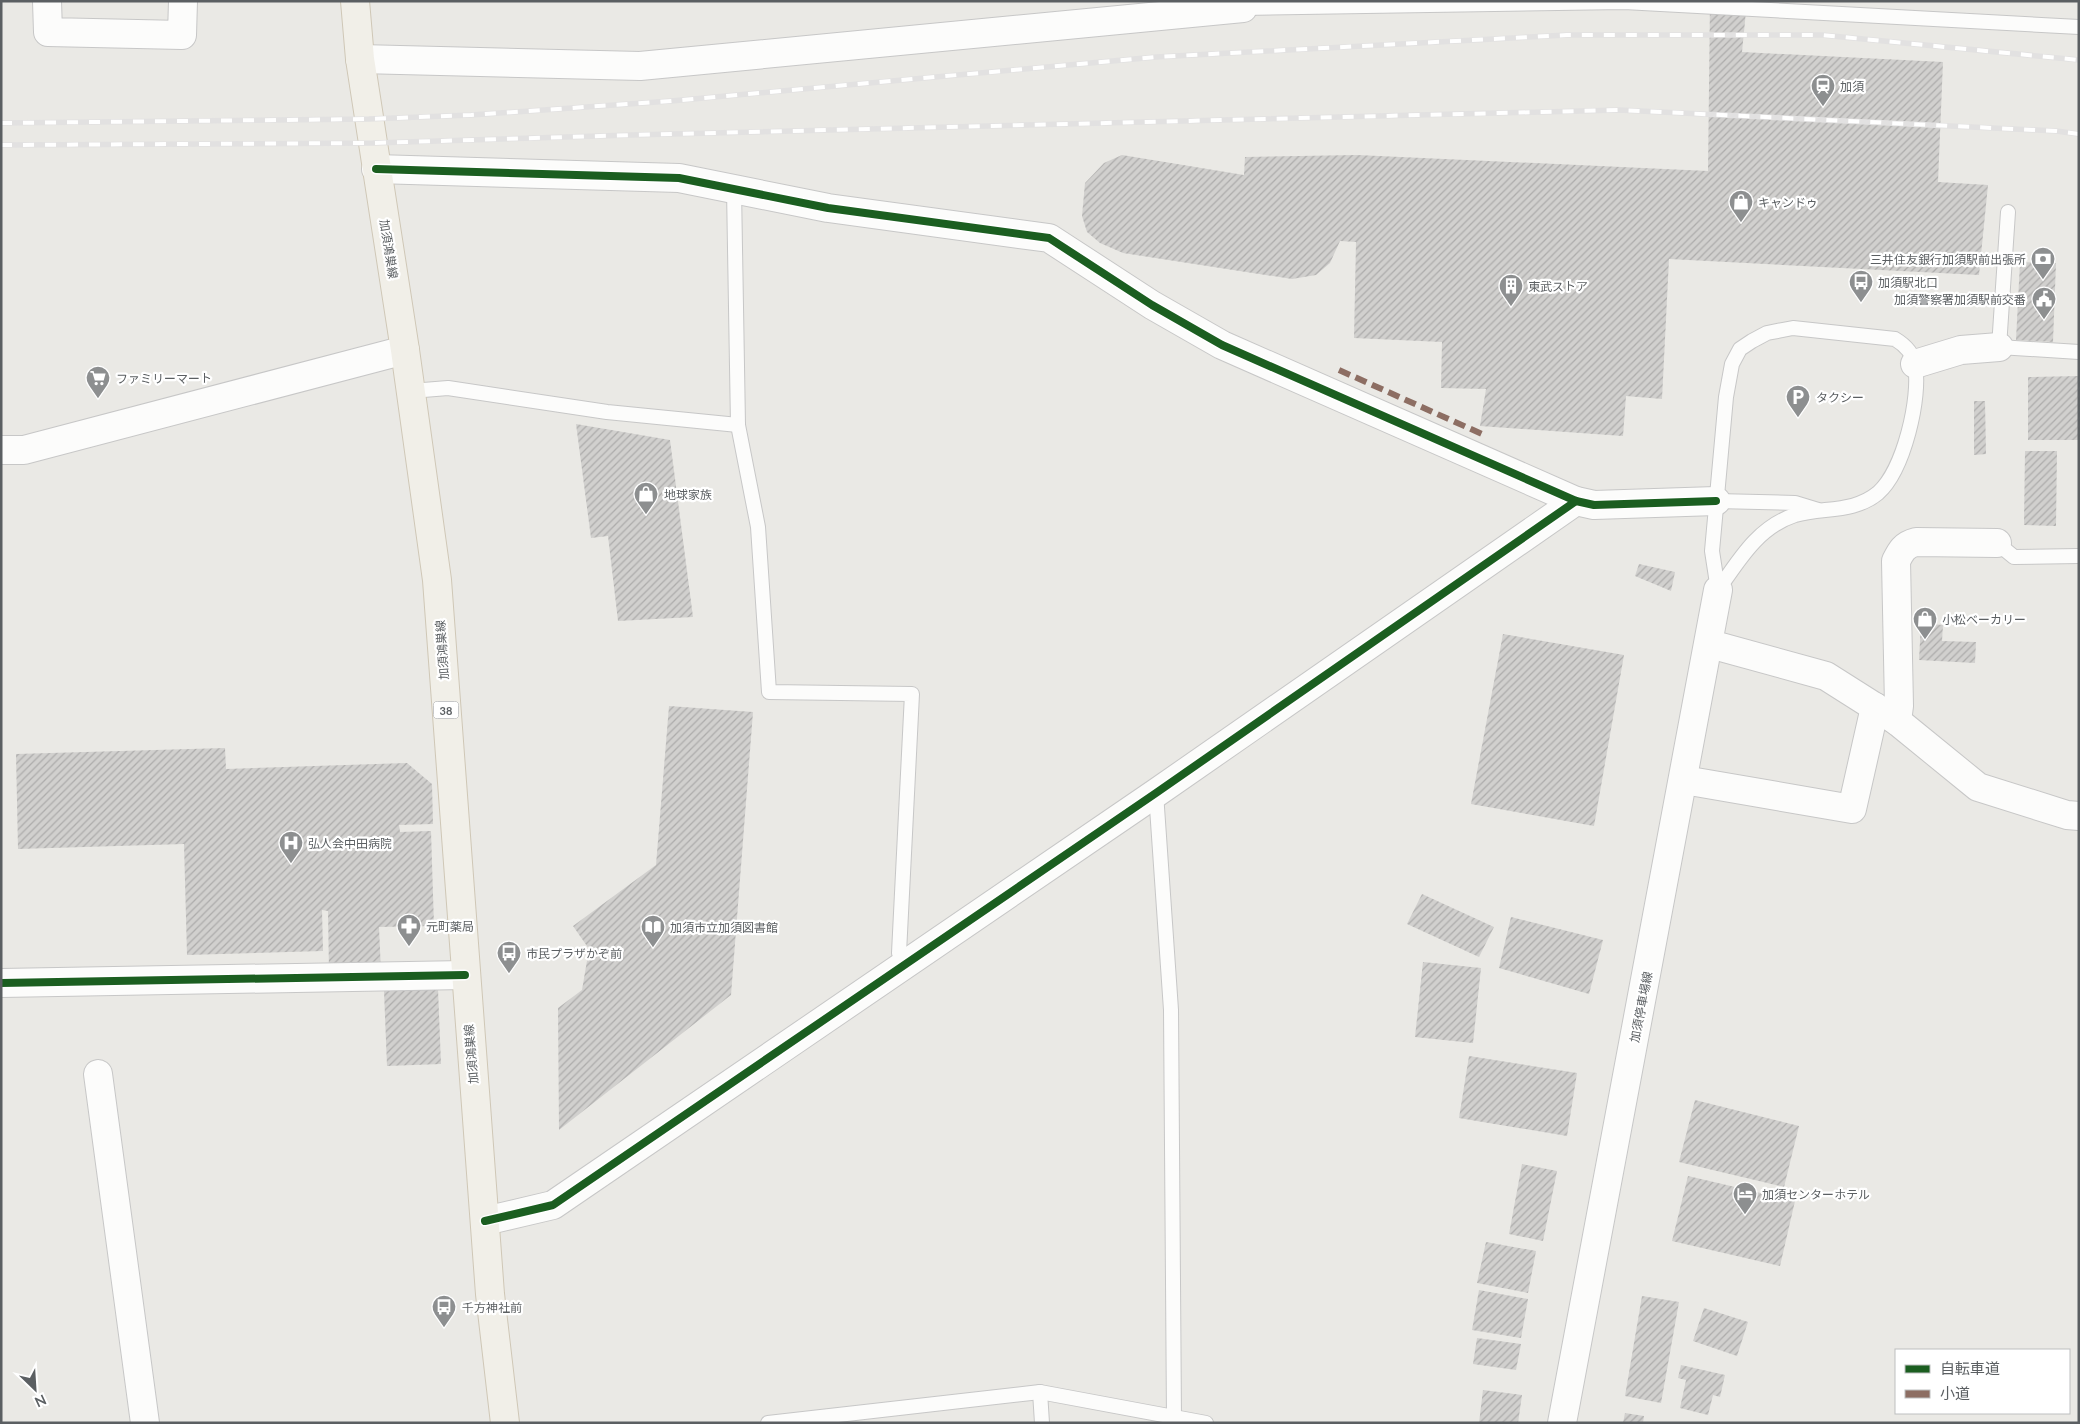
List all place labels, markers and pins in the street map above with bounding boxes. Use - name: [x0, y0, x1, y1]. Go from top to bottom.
- station icon: 加須: [1810, 73, 1836, 107]
- place label: 加須: [1840, 79, 1864, 94]
- shop icon: キャンドゥ: [1728, 189, 1754, 223]
- place label: キャンドゥ: [1758, 195, 1818, 210]
- bank icon: 三井住友銀行加須駅前出張所: [2030, 246, 2056, 280]
- place label: 三井住友銀行加須駅前出張所: [1870, 252, 2026, 267]
- bus stop icon: 加須駅北口: [1848, 269, 1874, 303]
- building icon: 東武ストア: [1498, 273, 1524, 307]
- place label: 加須駅北口: [1878, 275, 1938, 290]
- place label: 東武ストア: [1528, 279, 1588, 294]
- public building icon: 加須警察署加須駅前交番: [2031, 286, 2057, 320]
- place label: 加須警察署加須駅前交番: [1894, 292, 2026, 307]
- supermarket icon: ファミリーマート: [85, 365, 111, 399]
- place label: ファミリーマート: [116, 371, 212, 386]
- parking icon: タクシー: [1785, 384, 1811, 418]
- place label: タクシー: [1816, 390, 1864, 405]
- shop icon: 地球家族: [633, 481, 659, 515]
- place label: 地球家族: [664, 487, 712, 502]
- shop icon: 小松ベーカリー: [1912, 606, 1938, 640]
- place label: 小松ベーカリー: [1942, 612, 2026, 627]
- hospital icon: 弘人会中田病院: [278, 830, 304, 864]
- place label: 弘人会中田病院: [308, 836, 392, 851]
- pharmacy icon: 元町薬局: [396, 913, 422, 947]
- library icon: 加須市立加須図書館: [640, 914, 666, 948]
- place label: 元町薬局: [426, 919, 474, 934]
- place label: 加須市立加須図書館: [670, 920, 778, 935]
- bus stop icon: 市民プラザかぞ前: [496, 940, 522, 974]
- place label: 市民プラザかぞ前: [526, 946, 622, 961]
- hotel icon: 加須センターホテル: [1732, 1181, 1758, 1215]
- place label: 加須センターホテル: [1762, 1187, 1870, 1202]
- bus stop icon: 千方神社前: [431, 1294, 457, 1328]
- place label: 千方神社前: [462, 1300, 522, 1315]

